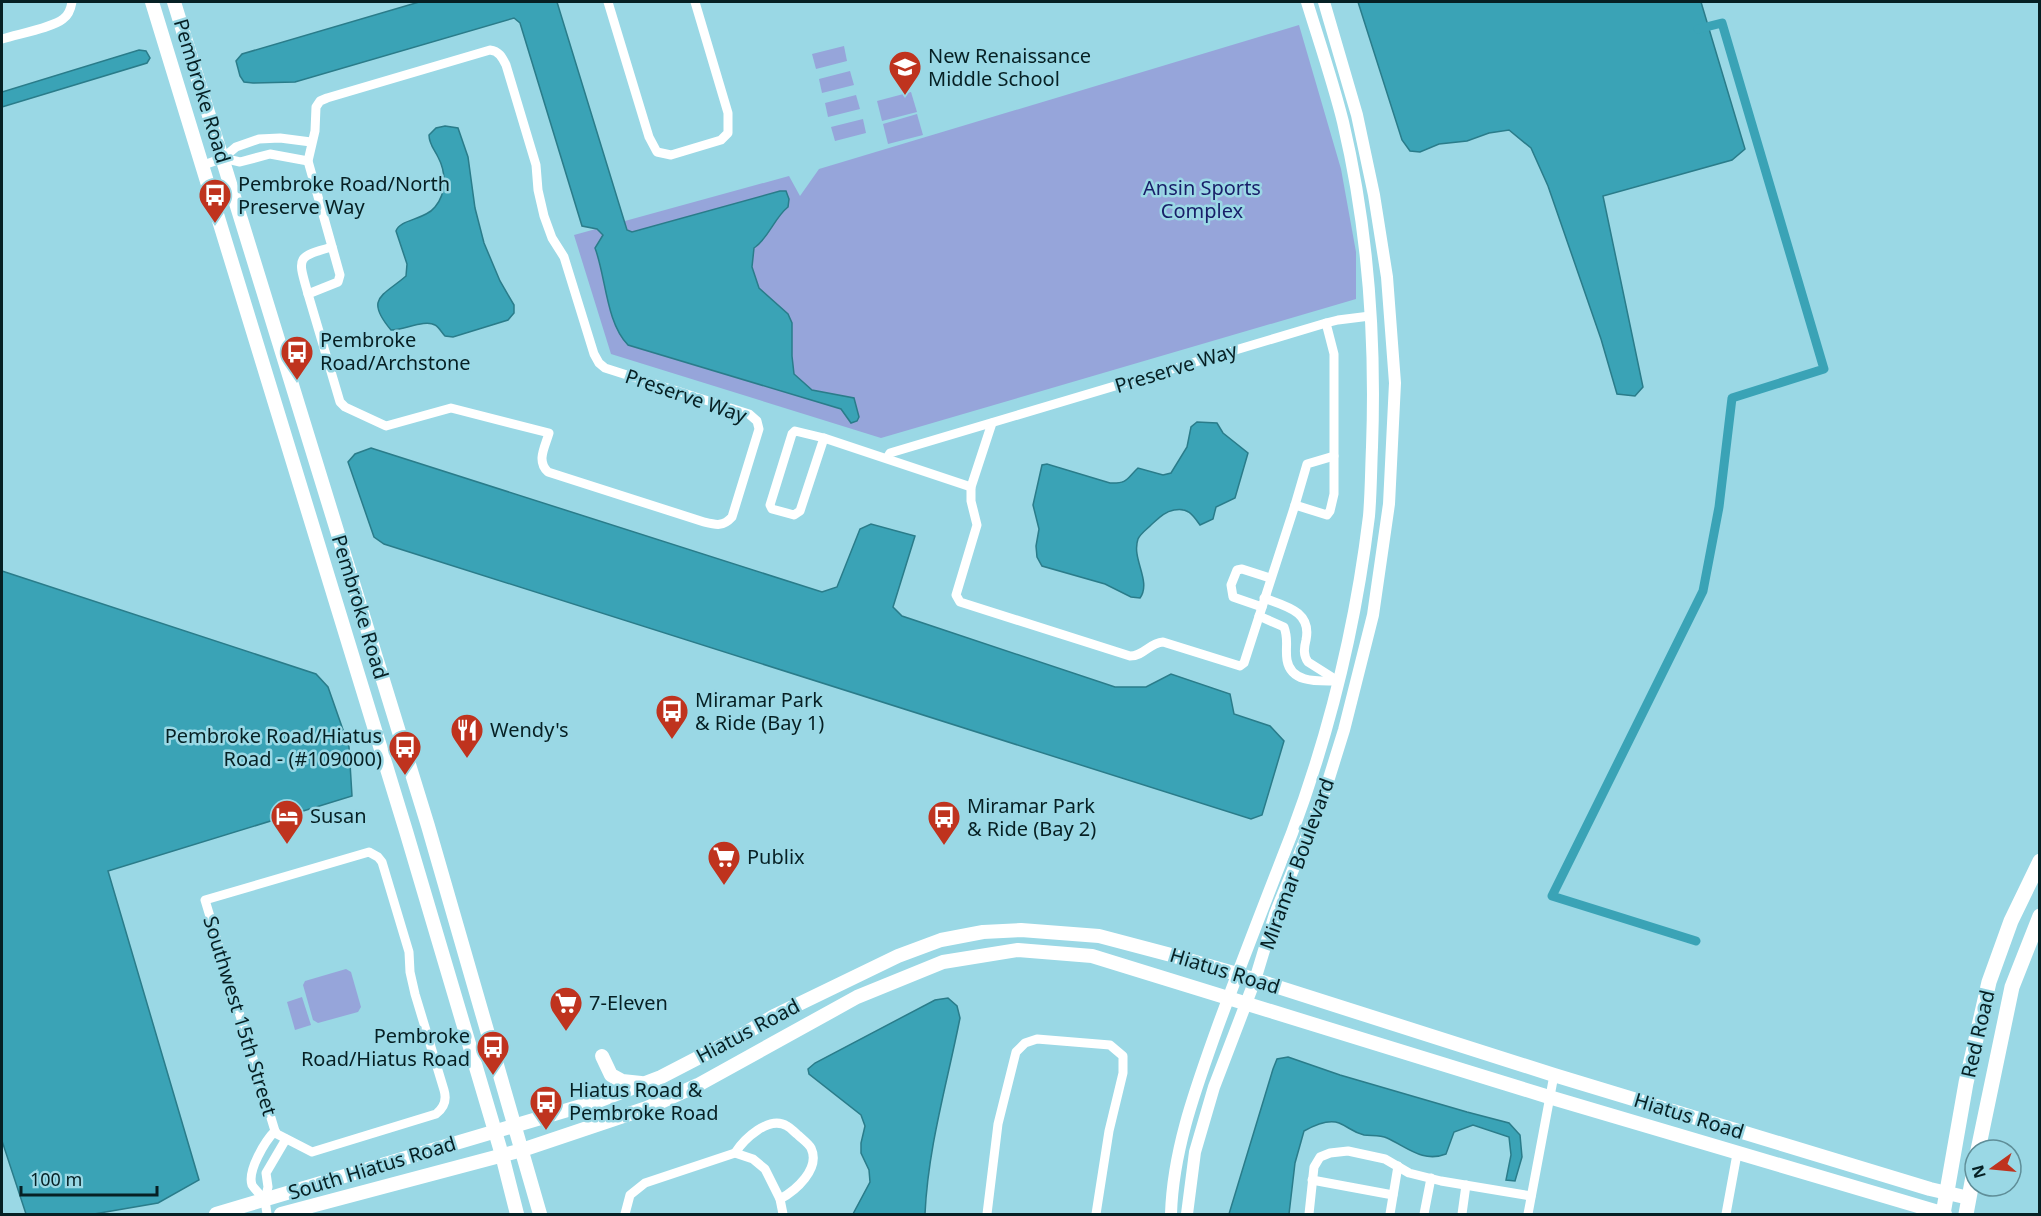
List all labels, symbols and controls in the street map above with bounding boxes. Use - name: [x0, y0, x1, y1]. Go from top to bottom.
- street label: Pembroke Road: [168, 15, 237, 166]
- place label: New Renaissance Middle School: [928, 42, 1091, 92]
- school or university icon: New Renaissance Middle School: [887, 49, 923, 96]
- place label: Pembroke Road/North Preserve Way: [238, 170, 450, 220]
- park label: Ansin Sports Complex: [1143, 174, 1261, 224]
- bus stop icon: Pembroke Road/North Preserve Way: [197, 177, 233, 224]
- place label: Pembroke Road/Archstone: [320, 326, 471, 376]
- bus stop icon: Pembroke Road/Archstone: [279, 334, 315, 381]
- street label: Preserve Way: [1111, 336, 1241, 399]
- street label: Preserve Way: [622, 362, 751, 429]
- street label: Pembroke Road: [326, 531, 395, 682]
- place label: Miramar Park & Ride (Bay 1): [695, 686, 824, 736]
- bus stop icon: Miramar Park & Ride (Bay 1): [654, 693, 690, 740]
- restaurant icon: Wendy's: [449, 712, 485, 759]
- place label: Wendy's: [490, 716, 569, 743]
- place label: Pembroke Road/Hiatus Road - (#109000): [165, 722, 382, 772]
- bus stop icon: Pembroke Road/Hiatus Road - (#109000): [387, 729, 423, 776]
- street label: Miramar Boulevard: [1253, 774, 1340, 953]
- place label: Miramar Park & Ride (Bay 2): [967, 792, 1096, 842]
- hotel icon: Susan: [269, 798, 305, 845]
- bus stop icon: Miramar Park & Ride (Bay 2): [926, 799, 962, 846]
- place label: Susan: [310, 802, 367, 829]
- supermarket icon: Publix: [706, 839, 742, 886]
- place label: Publix: [747, 843, 805, 870]
- street label: Southwest 15th Street: [197, 913, 284, 1119]
- street label: Hiatus Road: [1167, 941, 1283, 1000]
- supermarket icon: 7-Eleven: [548, 985, 584, 1032]
- street label: Red Road: [1954, 987, 2001, 1080]
- place label: 7-Eleven: [589, 989, 668, 1016]
- street label: Hiatus Road: [691, 992, 804, 1069]
- place label: Pembroke Road/Hiatus Road: [301, 1022, 470, 1072]
- bus stop icon: Pembroke Road/Hiatus Road: [475, 1029, 511, 1076]
- place label: Hiatus Road & Pembroke Road: [569, 1076, 719, 1126]
- bus stop icon: Hiatus Road & Pembroke Road: [528, 1084, 564, 1131]
- street label: Hiatus Road: [1631, 1086, 1747, 1145]
- street label: South Hiatus Road: [285, 1129, 459, 1206]
- north arrow: [1963, 1138, 2023, 1198]
- scale bar: [21, 1159, 158, 1197]
- text: N: [1966, 1163, 1991, 1181]
- text: 100 m: [30, 1167, 82, 1191]

